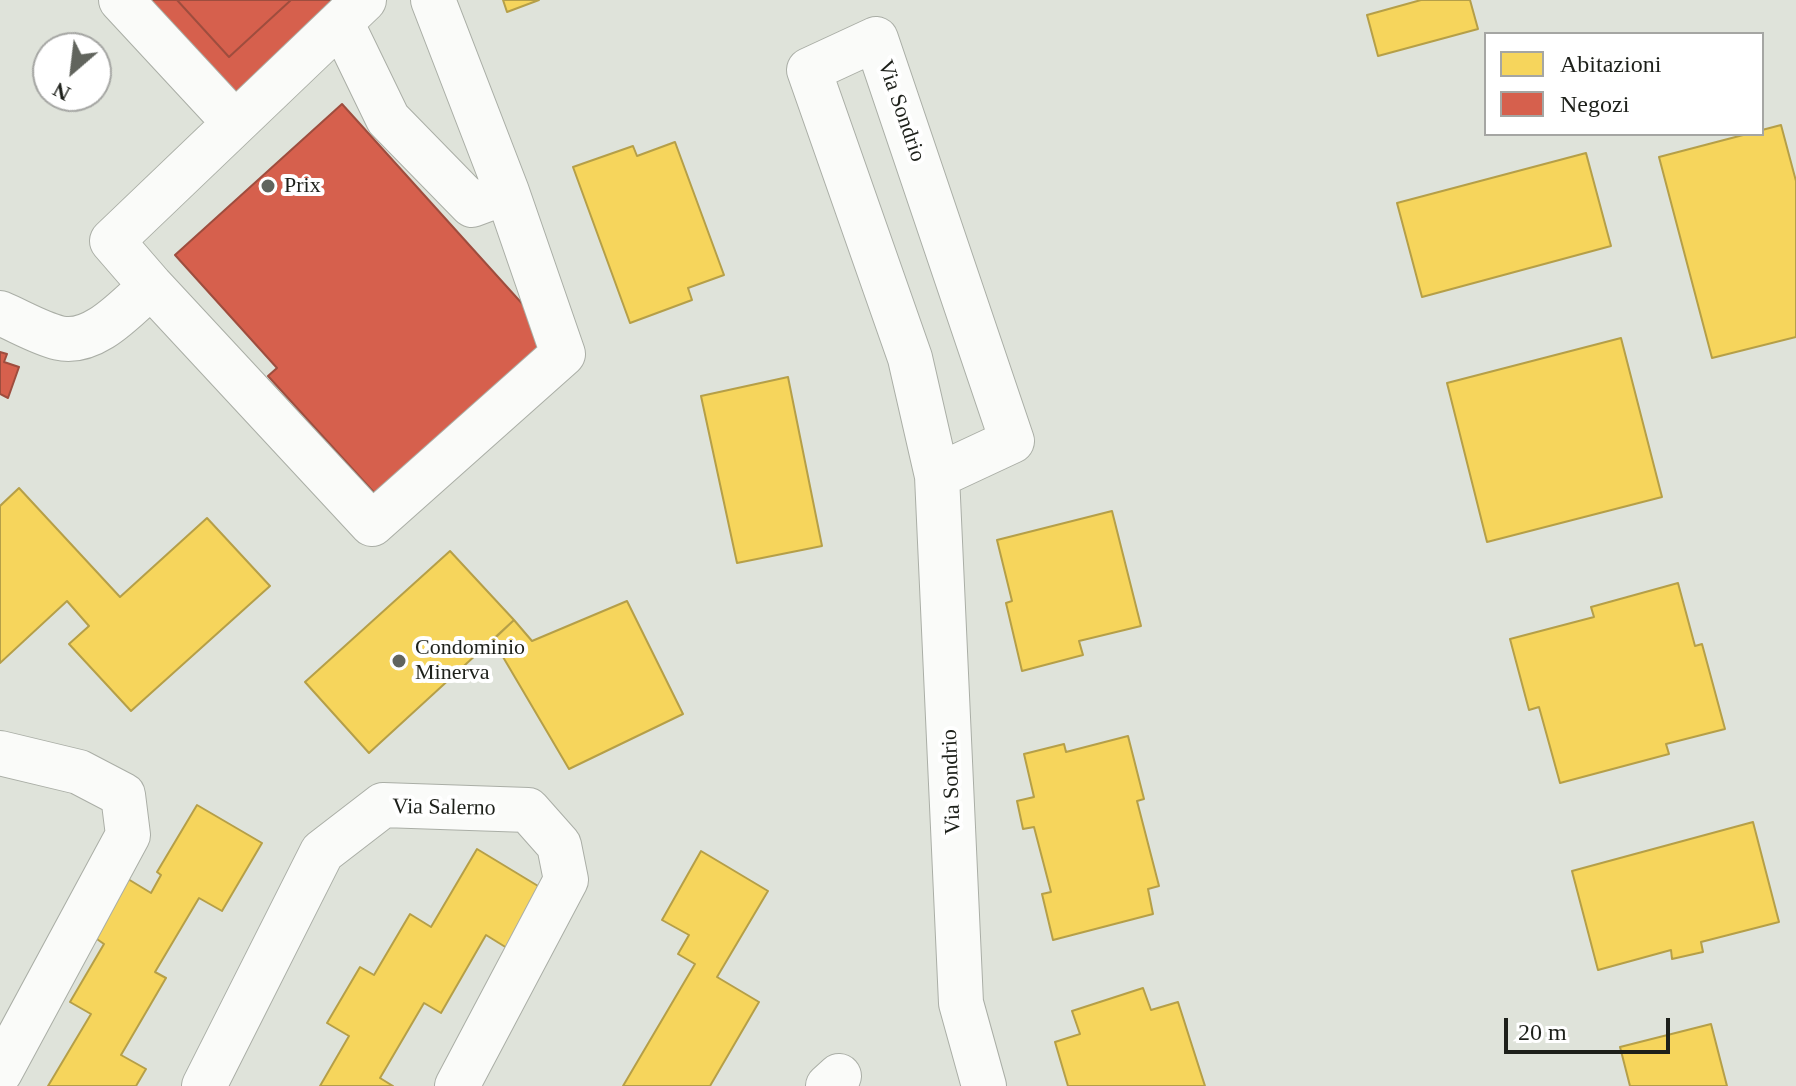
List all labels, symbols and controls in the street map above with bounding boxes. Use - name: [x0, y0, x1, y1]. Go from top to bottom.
- north arrow: [32, 32, 112, 112]
- legend: [1484, 32, 1764, 136]
- text: Abitazioni: [1560, 51, 1661, 77]
- street label: Via Sondrio: [871, 57, 931, 165]
- text: N: [49, 77, 74, 107]
- text: Negozi: [1560, 91, 1629, 117]
- place label: Prix: [284, 173, 321, 199]
- marker: Prix: [259, 177, 277, 195]
- place label: Condominio Minerva: [415, 635, 525, 686]
- marker: Condominio Minerva: [390, 652, 408, 670]
- street label: Via Sondrio: [937, 729, 967, 835]
- street label: Via Salerno: [392, 794, 496, 822]
- scale bar: [1508, 1002, 1674, 1052]
- text: 20 m: [1518, 1019, 1567, 1045]

